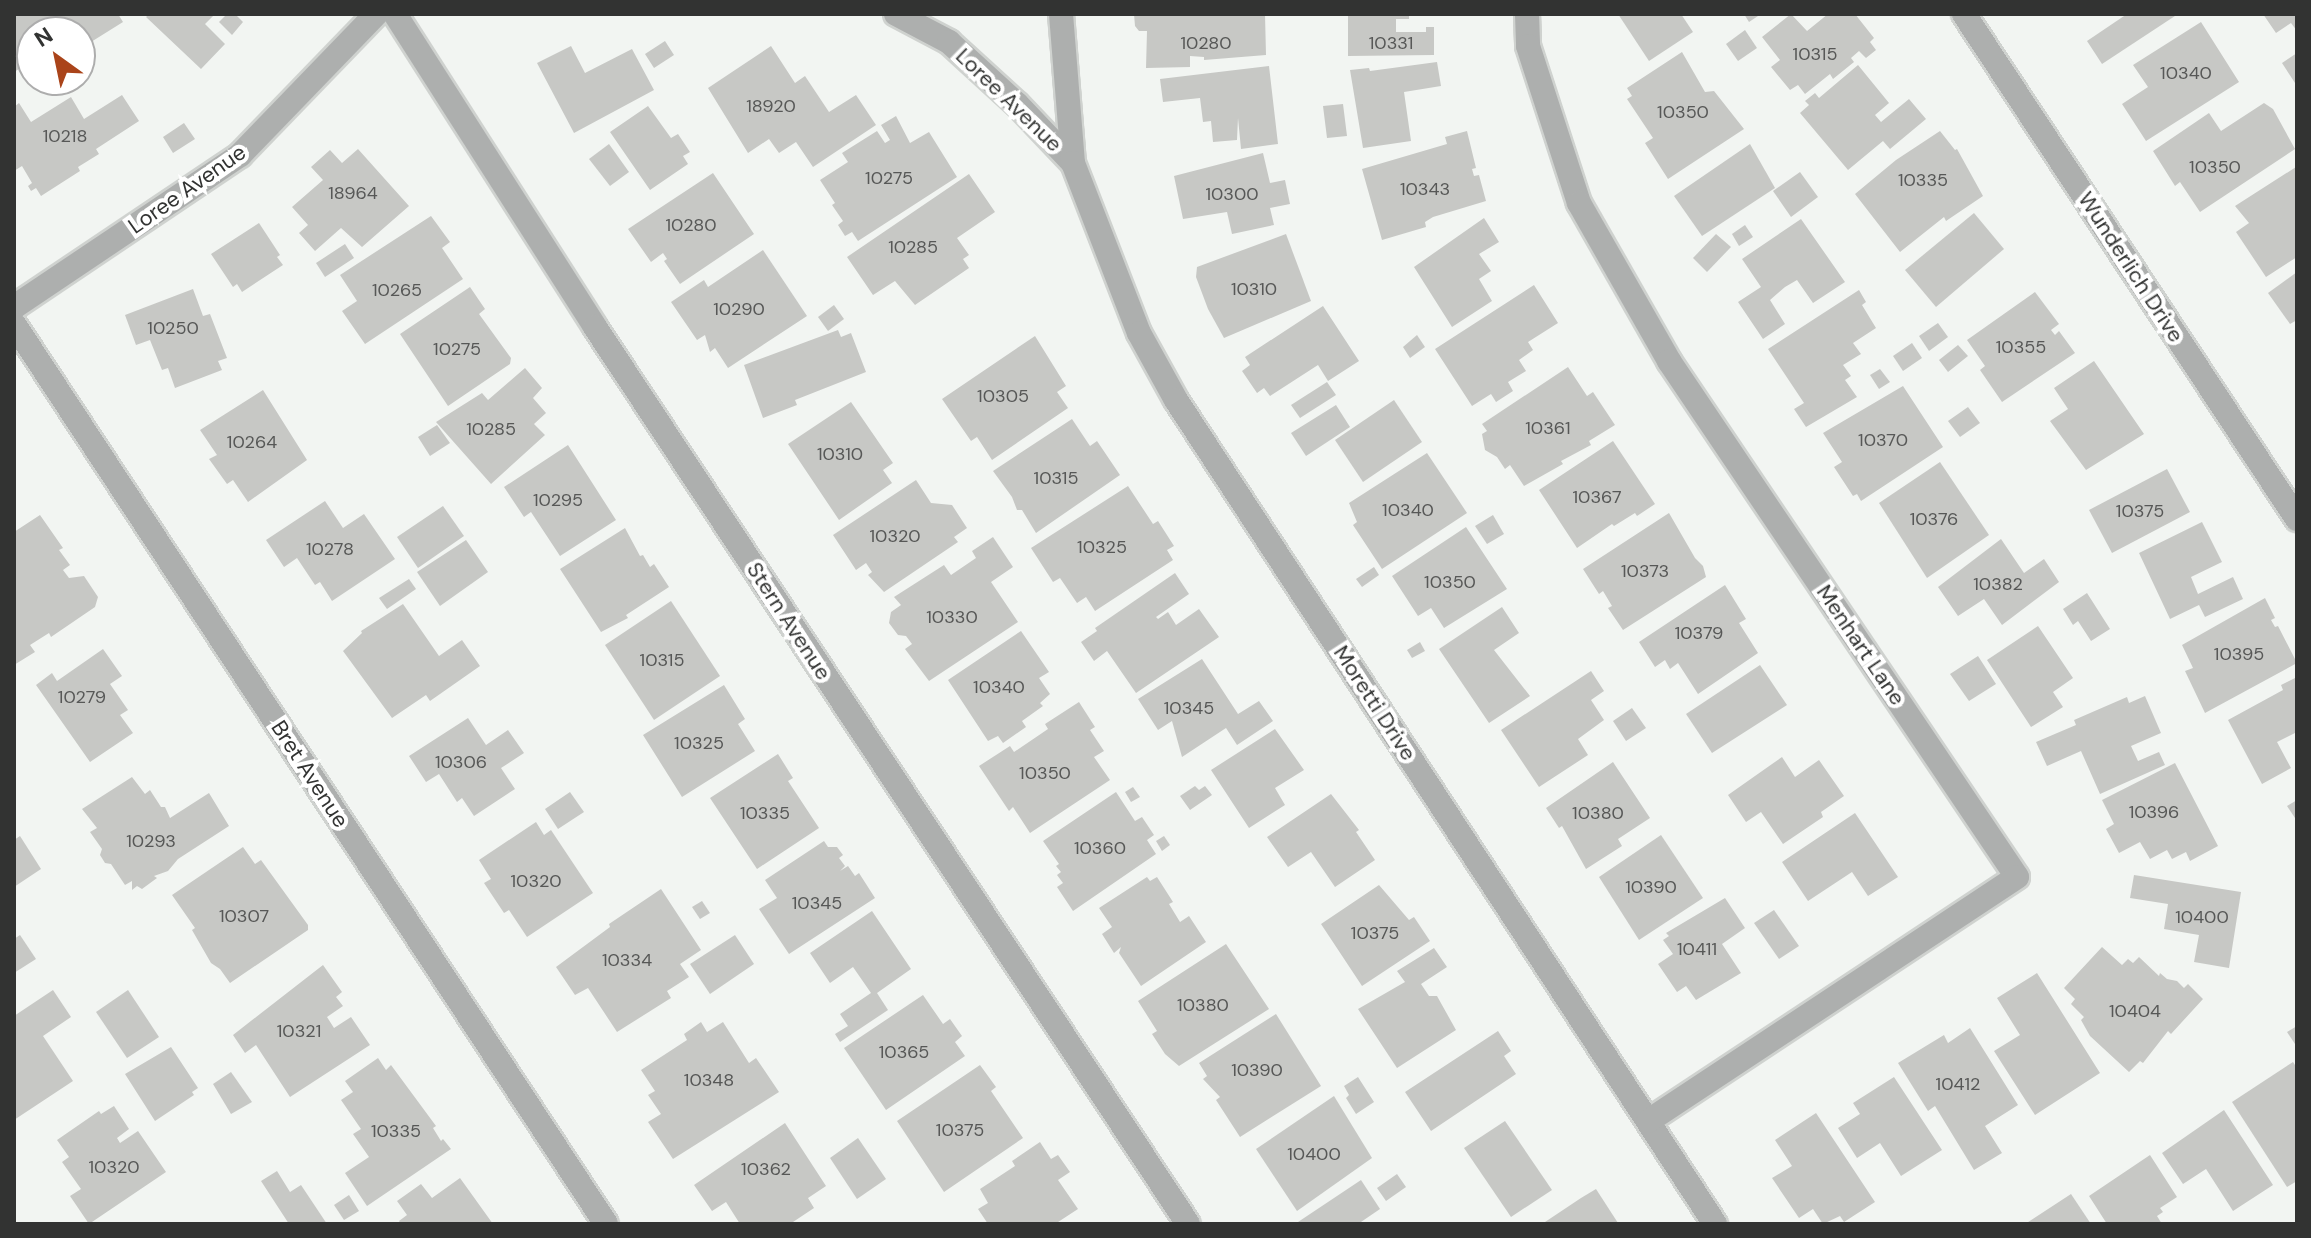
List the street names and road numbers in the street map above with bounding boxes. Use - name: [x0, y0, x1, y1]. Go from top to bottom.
- street label: Loree Avenue: [950, 43, 1068, 157]
- street label: Loree Avenue: [123, 139, 251, 239]
- street label: Wunderlich Drive: [2073, 187, 2189, 347]
- street label: Stern Avenue: [741, 557, 837, 685]
- street label: Menhart Lane: [1811, 580, 1911, 710]
- street label: Moretti Drive: [1328, 641, 1422, 765]
- street label: Bret Avenue: [266, 716, 354, 832]

